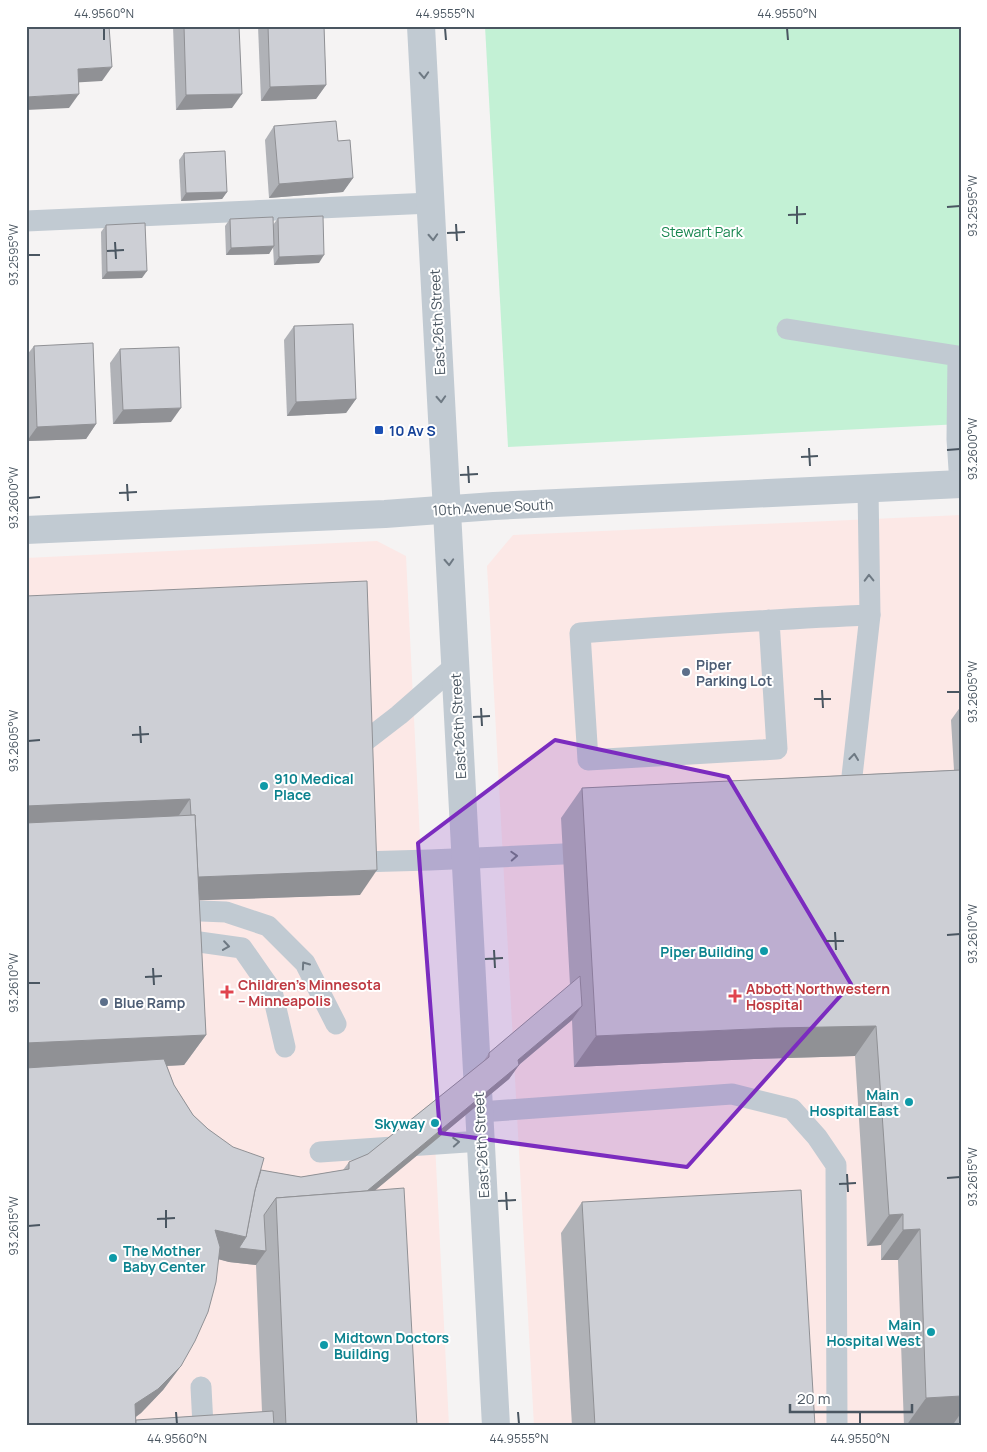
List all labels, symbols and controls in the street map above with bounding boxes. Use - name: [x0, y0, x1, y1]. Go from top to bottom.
- text: 44.9560°N: [74, 5, 134, 22]
- text: 44.9555°N: [416, 5, 474, 22]
- text: 44.9550°N: [757, 5, 817, 22]
- one-way arrow: [418, 71, 429, 79]
- text: 93.2595°W: [964, 174, 981, 237]
- park label: Stewart Park: [661, 222, 744, 241]
- text: 93.2595°W: [5, 223, 22, 286]
- one-way arrow: [427, 233, 438, 241]
- street label: East 26th Street: [425, 268, 449, 375]
- one-way arrow: [436, 396, 447, 404]
- text: 93.2600°W: [964, 417, 981, 480]
- place label: 10 Av S: [389, 421, 436, 440]
- marker: 10 Av S: [373, 424, 385, 436]
- text: 93.2600°W: [5, 466, 22, 529]
- street label: 10th Avenue South: [432, 494, 554, 520]
- one-way arrow: [444, 558, 455, 566]
- one-way arrow: [864, 573, 875, 581]
- place label: Piper Parking Lot: [696, 655, 772, 690]
- text: 93.2605°W: [964, 660, 981, 723]
- marker: Piper Parking Lot: [680, 666, 692, 678]
- street label: East 26th Street: [446, 672, 470, 779]
- text: 93.2605°W: [5, 709, 22, 772]
- one-way arrow: [849, 753, 860, 761]
- place label: 910 Medical Place: [274, 769, 354, 804]
- marker: 910 Medical Place: [258, 780, 270, 792]
- one-way arrow: [510, 851, 518, 862]
- text: 93.2610°W: [964, 903, 981, 964]
- one-way arrow: [222, 940, 231, 950]
- place label: Piper Building: [660, 942, 754, 961]
- marker: Piper Building: [758, 945, 770, 957]
- text: 93.2610°W: [5, 952, 22, 1013]
- one-way arrow: [302, 961, 311, 971]
- place label: Children’s Minnesota – Minneapolis: [238, 975, 381, 1010]
- place label: Abbott Northwestern Hospital: [746, 979, 890, 1014]
- marker: Children’s Minnesota – Minneapolis: [220, 985, 234, 999]
- marker: Abbott Northwestern Hospital: [728, 989, 742, 1003]
- place label: Blue Ramp: [114, 993, 186, 1012]
- marker: Blue Ramp: [98, 996, 110, 1008]
- place label: Main Hospital East: [810, 1085, 899, 1120]
- street label: East 26th Street: [469, 1091, 493, 1198]
- marker: Main Hospital East: [903, 1096, 915, 1108]
- place label: Skyway: [374, 1114, 425, 1133]
- marker: Skyway: [429, 1117, 441, 1129]
- one-way arrow: [452, 1137, 460, 1148]
- text: 93.2615°W: [964, 1146, 981, 1207]
- text: 93.2615°W: [5, 1195, 22, 1256]
- place label: The Mother Baby Center: [123, 1241, 206, 1276]
- marker: The Mother Baby Center: [107, 1252, 119, 1264]
- place label: Main Hospital West: [827, 1315, 921, 1350]
- marker: Main Hospital West: [925, 1326, 937, 1338]
- place label: Midtown Doctors Building: [334, 1328, 450, 1363]
- marker: Midtown Doctors Building: [318, 1339, 330, 1351]
- scale bar: [790, 1382, 912, 1414]
- text: 20 m: [797, 1388, 830, 1409]
- text: 44.9560°N: [147, 1430, 207, 1447]
- text: 44.9555°N: [490, 1430, 548, 1447]
- text: 44.9550°N: [830, 1430, 890, 1447]

